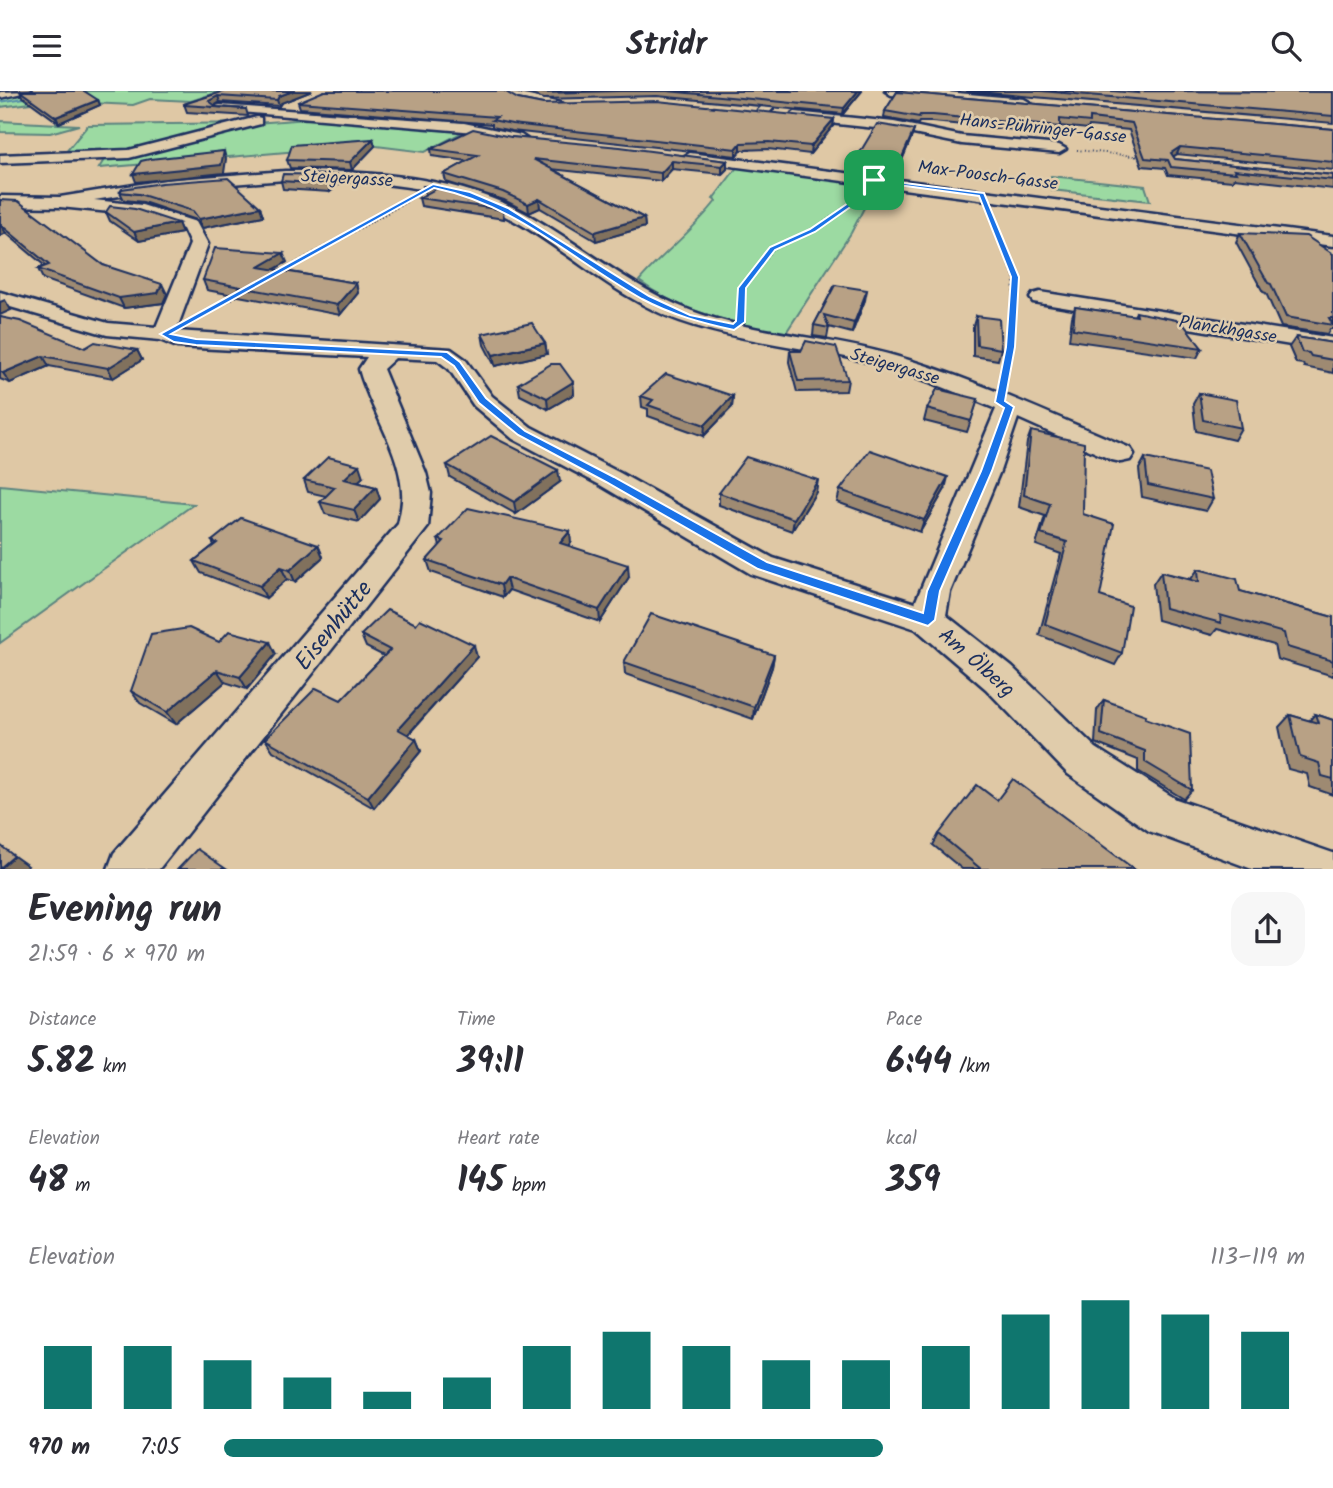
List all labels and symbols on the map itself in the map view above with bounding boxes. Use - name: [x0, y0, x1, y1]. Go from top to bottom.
- street label: Hans-Pühringer-Gasse: [958, 106, 1128, 153]
- pin: [844, 150, 904, 210]
- street label: Max-Poosch-Gasse: [916, 153, 1060, 199]
- street label: Steigergasse: [300, 163, 394, 196]
- street label: Planckhgasse: [1177, 308, 1279, 353]
- street label: Steigergasse: [846, 341, 943, 394]
- street label: Eisenhütte: [285, 572, 383, 680]
- street label: Am Ölberg: [930, 620, 1022, 706]

